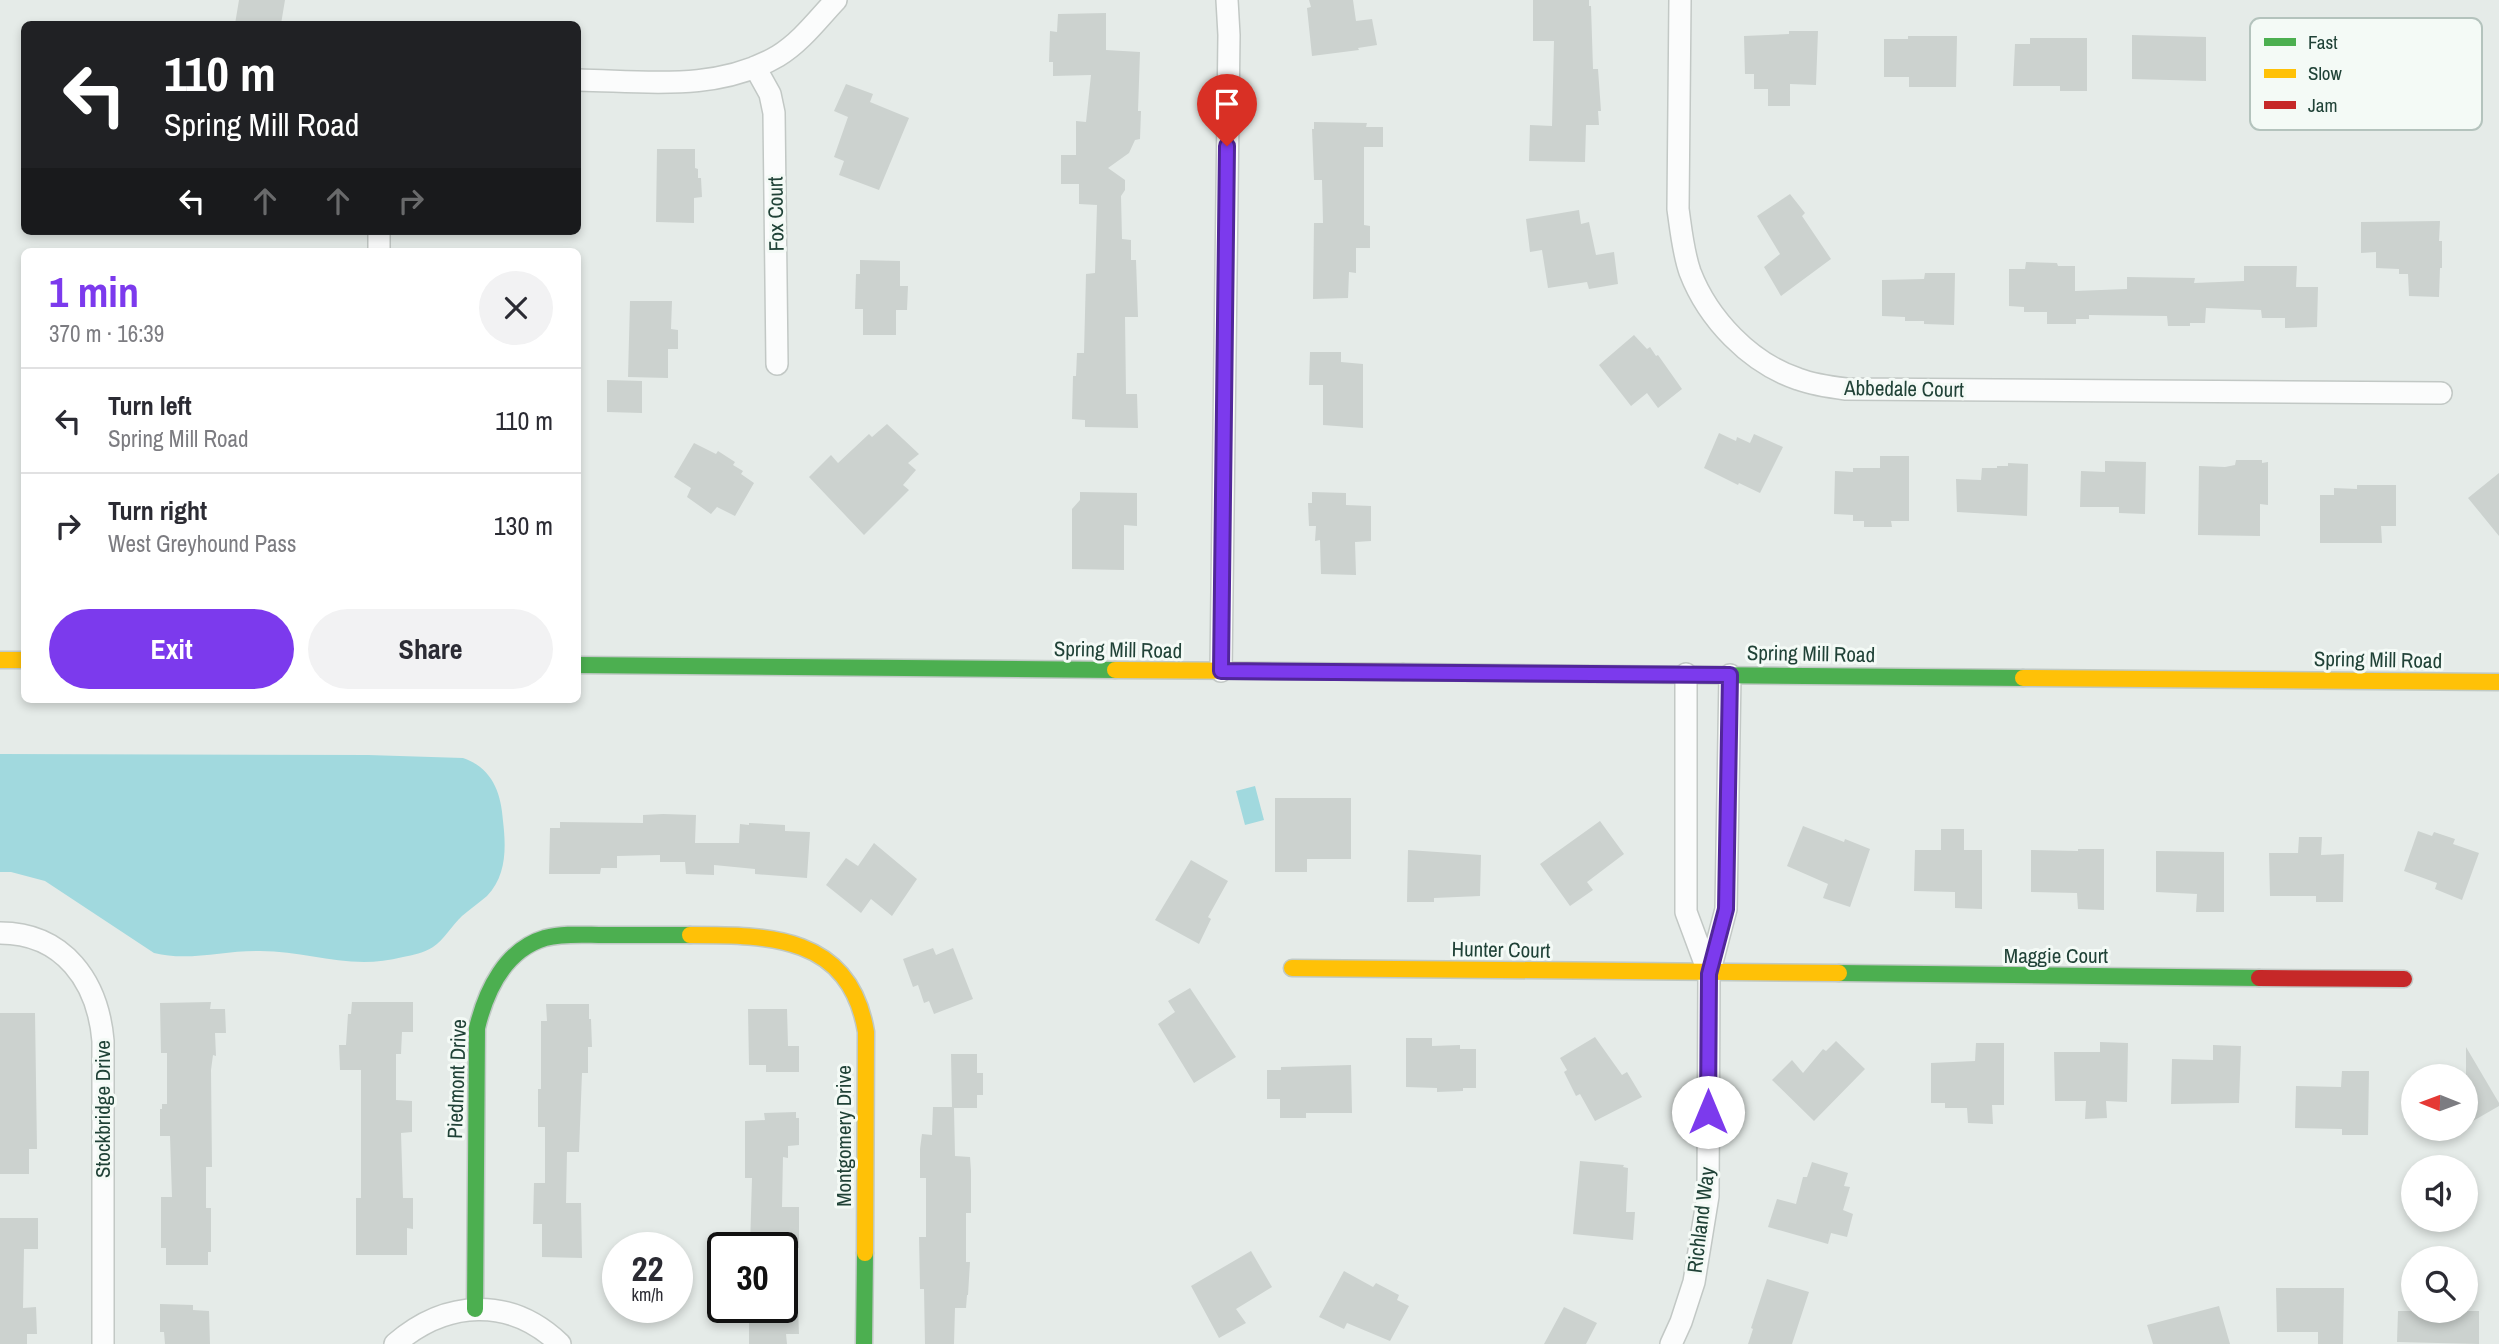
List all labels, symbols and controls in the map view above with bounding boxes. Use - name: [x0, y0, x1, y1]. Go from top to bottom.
- legend: [2250, 18, 2482, 130]
- text: Fast: [2308, 29, 2338, 55]
- text: 110 m: [164, 40, 276, 106]
- icon: left: [49, 49, 140, 140]
- text: Slow: [2308, 60, 2343, 86]
- pin: [1197, 74, 1257, 146]
- icon: arrive: [1208, 85, 1246, 123]
- text: Jam: [2308, 92, 2337, 118]
- text: Spring Mill Road: [164, 103, 359, 146]
- street label: Fox Court: [760, 176, 791, 252]
- icon: left: [173, 182, 211, 220]
- icon: ahead: [246, 182, 284, 220]
- icon: ahead: [319, 182, 357, 220]
- icon: right: [392, 182, 430, 220]
- text: 1 min: [49, 264, 139, 320]
- button: close: [479, 271, 553, 345]
- text: 370 m · 16:39: [49, 318, 164, 349]
- street label: Abbedale Court: [1843, 373, 1964, 404]
- text: Turn left: [108, 388, 192, 423]
- icon: left: [49, 402, 87, 440]
- text: 110 m: [495, 403, 553, 438]
- text: Spring Mill Road: [108, 423, 248, 454]
- text: Turn right: [108, 493, 207, 528]
- icon: right: [49, 507, 87, 545]
- text: 130 m: [494, 508, 553, 543]
- text: West Greyhound Pass: [108, 528, 296, 559]
- button: Exit: [49, 609, 294, 689]
- button: Share: [308, 609, 553, 689]
- street label: Spring Mill Road: [1054, 634, 1182, 665]
- street label: Spring Mill Road: [1747, 638, 1875, 669]
- street label: Spring Mill Road: [2314, 644, 2442, 675]
- street label: Hunter Court: [1451, 934, 1551, 965]
- street label: Maggie Court: [2004, 941, 2108, 970]
- street label: Piedmont Drive: [440, 1019, 473, 1139]
- street label: Stockbridge Drive: [88, 1040, 117, 1178]
- north arrow: [2401, 1064, 2478, 1141]
- map controls: [2401, 1064, 2478, 1323]
- street label: Montgomery Drive: [829, 1065, 858, 1207]
- position arrow: [1671, 1075, 1745, 1149]
- button: sound: [2401, 1155, 2478, 1232]
- street label: Richland Way: [1680, 1165, 1721, 1275]
- speed limit sign: 30: [707, 1232, 798, 1323]
- text: 22: [632, 1245, 663, 1292]
- button: search: [2401, 1246, 2478, 1323]
- text: km/h: [632, 1282, 664, 1307]

